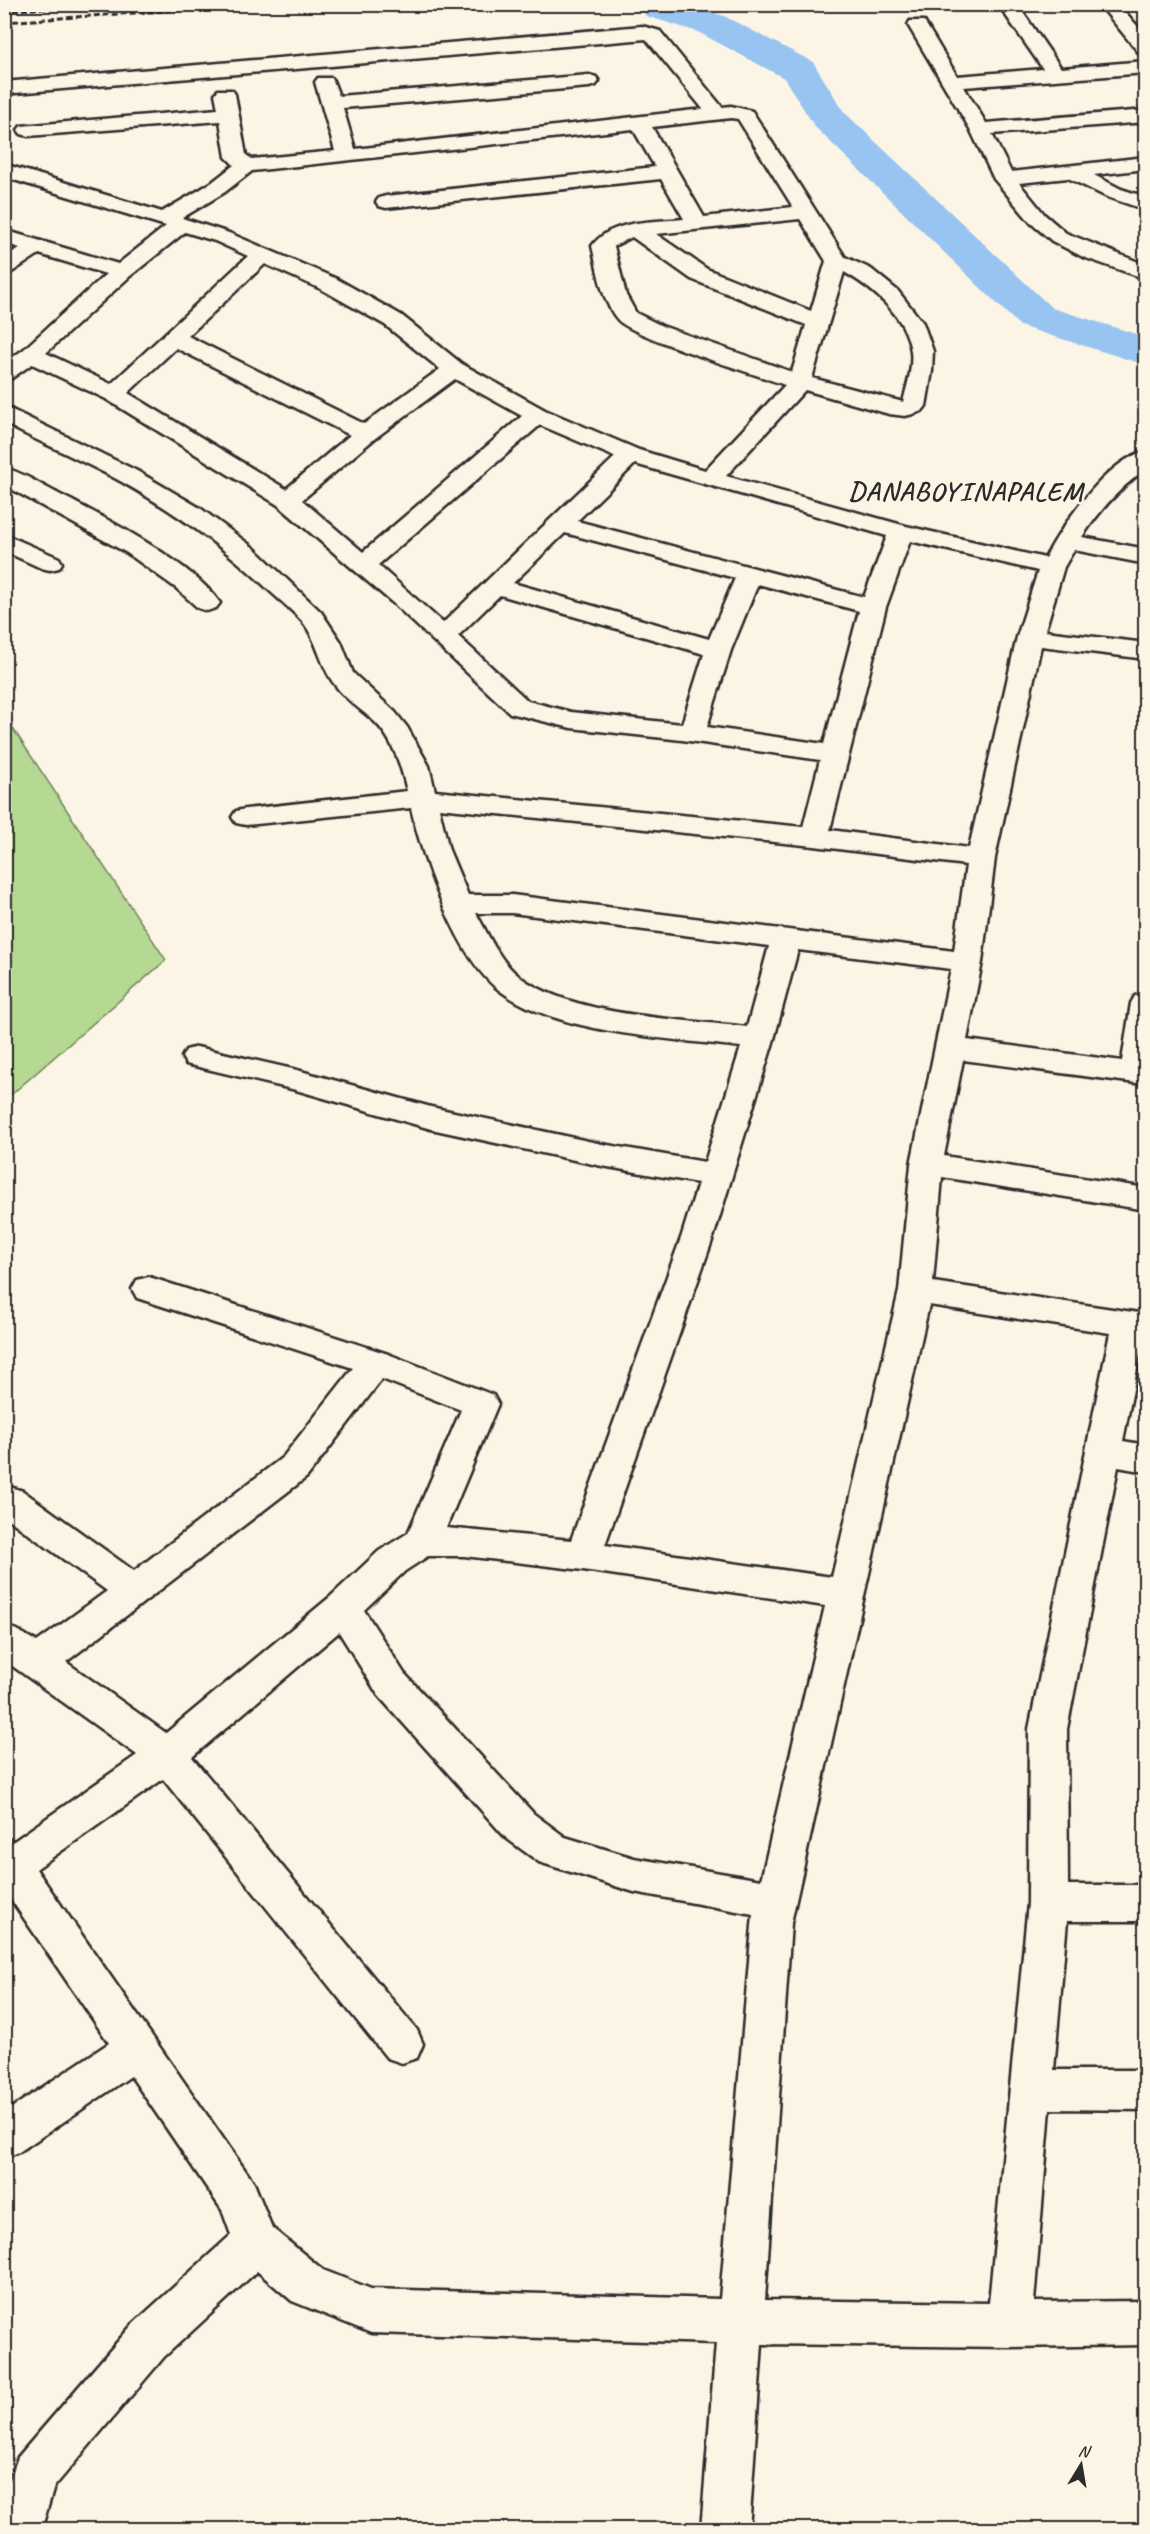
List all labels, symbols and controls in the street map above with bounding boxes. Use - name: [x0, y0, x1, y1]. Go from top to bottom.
- district label: DANABOYINAPALEM: [849, 474, 1085, 508]
- north arrow: [1051, 2435, 1111, 2495]
- text: N: [1077, 2440, 1093, 2463]

